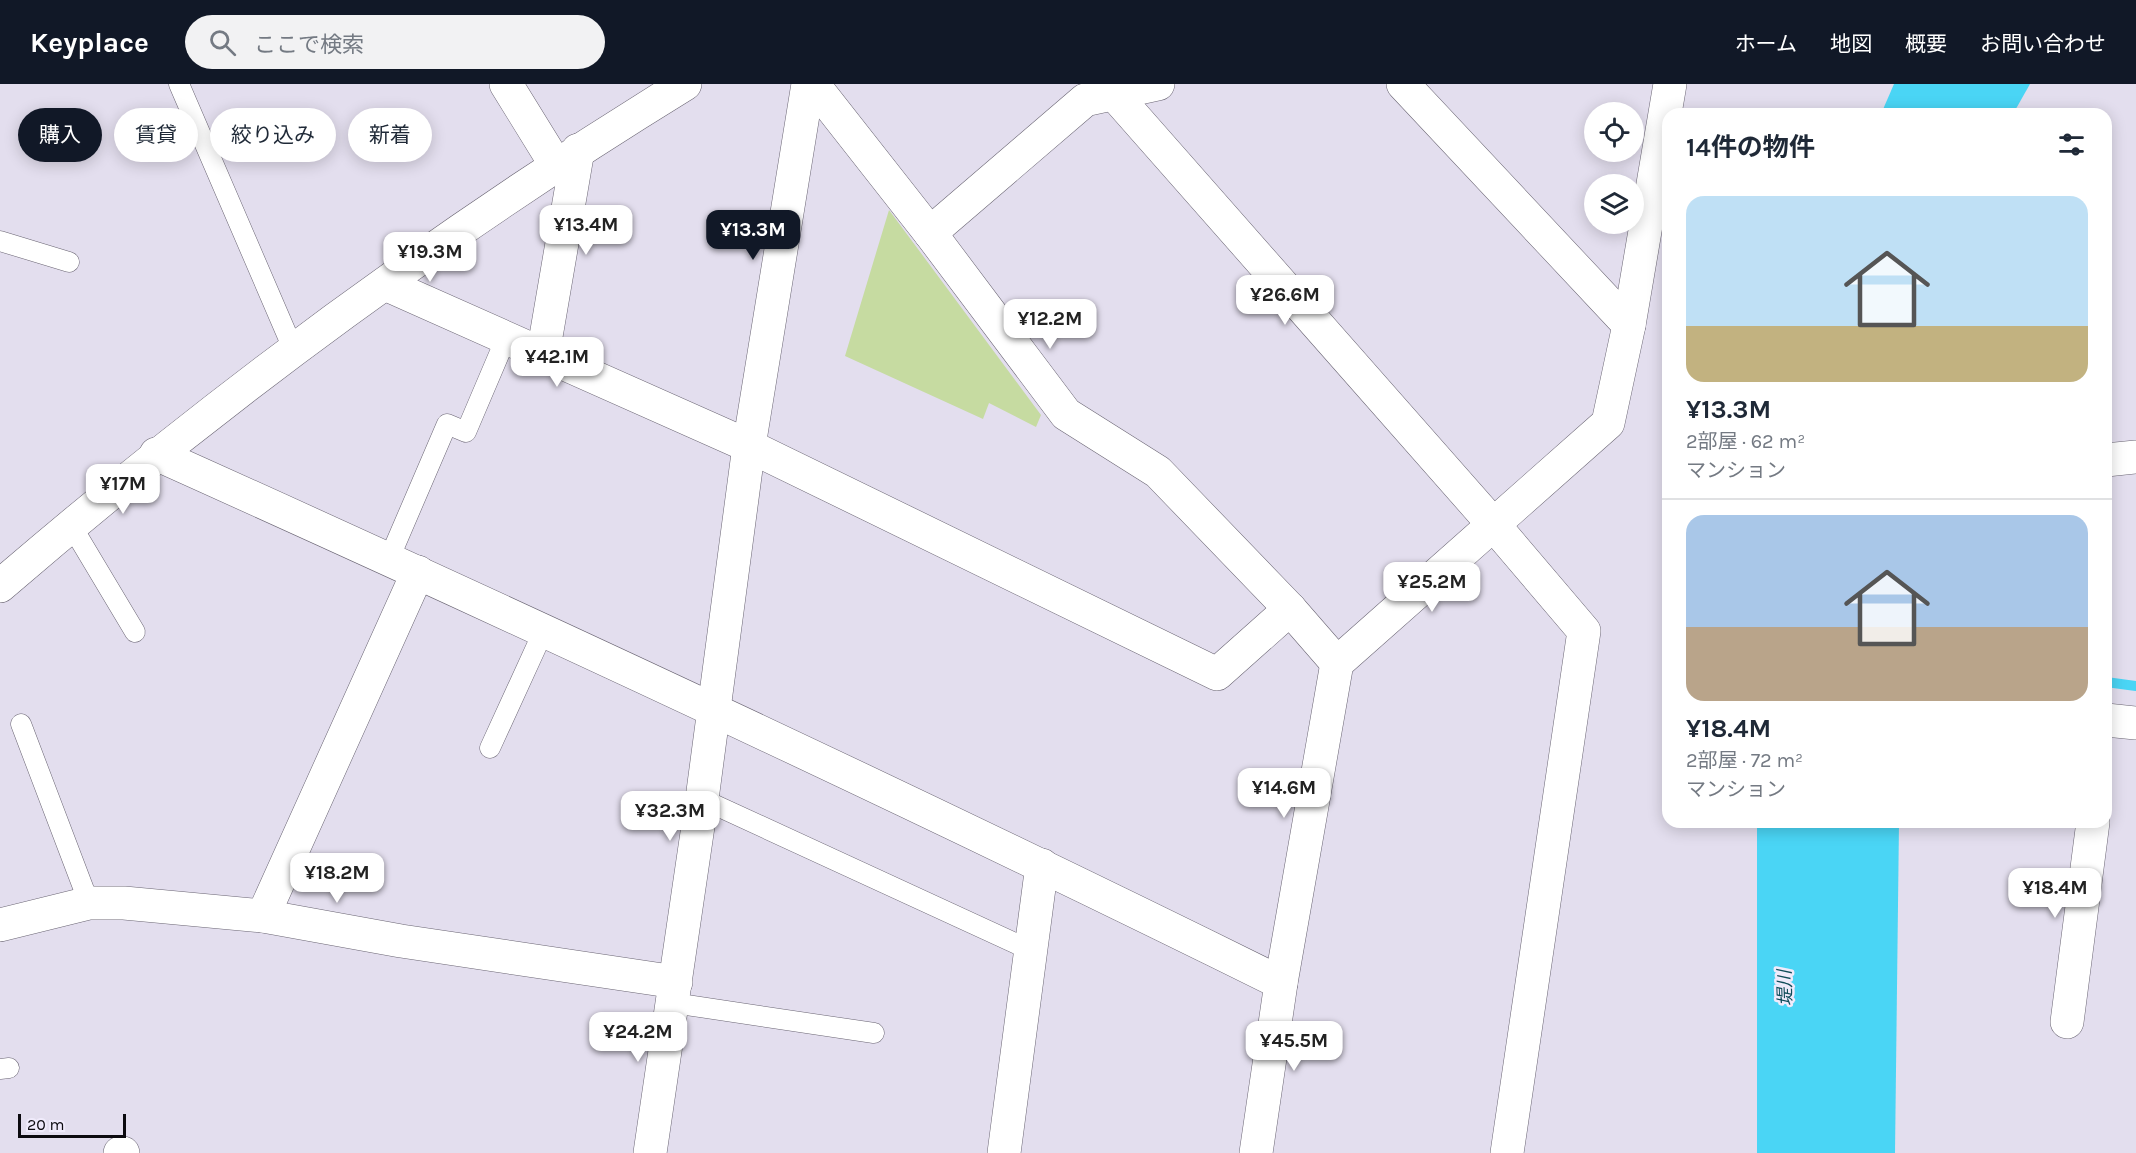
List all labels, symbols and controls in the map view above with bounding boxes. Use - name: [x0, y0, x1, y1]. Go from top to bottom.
- search box: [185, 15, 605, 69]
- text: Keyplace: [30, 26, 149, 59]
- icon: search: [206, 26, 239, 59]
- text: ここで検索: [254, 32, 364, 58]
- text: ホーム: [1735, 32, 1797, 56]
- text: 地図: [1830, 32, 1872, 56]
- text: 概要: [1905, 32, 1947, 56]
- text: お問い合わせ: [1980, 32, 2106, 56]
- map controls: [1584, 102, 1644, 234]
- button: locate: [1584, 102, 1644, 162]
- chip: 購入: [18, 108, 102, 162]
- chip: 賃貸: [114, 108, 198, 162]
- chip: 絞り込み: [210, 108, 336, 162]
- chip: 新着: [348, 108, 432, 162]
- icon: filters: [2055, 128, 2088, 161]
- text: 14件の物件: [1686, 132, 1815, 163]
- button: layers: [1584, 174, 1644, 234]
- pin: ¥13.4M: [537, 205, 635, 256]
- pin: ¥13.3M: [704, 210, 802, 261]
- text: ¥13.4M: [554, 213, 619, 236]
- text: ¥13.3M: [720, 218, 786, 241]
- pin: ¥19.3M: [381, 232, 479, 283]
- icon: home: [1833, 235, 1941, 343]
- text: ¥19.3M: [397, 240, 463, 263]
- pin: ¥26.6M: [1236, 275, 1334, 326]
- text: ¥26.6M: [1250, 283, 1320, 306]
- pin: ¥12.2M: [1001, 299, 1099, 350]
- text: ¥12.2M: [1018, 307, 1082, 330]
- pin: ¥42.1M: [508, 337, 606, 388]
- text: ¥42.1M: [525, 345, 589, 368]
- text: ¥13.3M: [1686, 394, 1771, 425]
- text: 2部屋 · 62 m²: [1686, 430, 1805, 453]
- text: マンション: [1686, 459, 1786, 482]
- pin: ¥17M: [87, 464, 159, 515]
- text: ¥17M: [100, 472, 146, 495]
- icon: home: [1833, 554, 1941, 662]
- pin: ¥25.2M: [1383, 562, 1481, 613]
- text: ¥25.2M: [1397, 570, 1467, 593]
- text: ¥18.4M: [1686, 713, 1771, 744]
- text: 2部屋 · 72 m²: [1686, 749, 1803, 772]
- pin: ¥14.6M: [1235, 768, 1333, 819]
- text: ¥14.6M: [1252, 776, 1316, 799]
- text: マンション: [1686, 778, 1786, 801]
- pin: ¥32.3M: [621, 791, 719, 842]
- text: ¥32.3M: [635, 799, 705, 822]
- pin: ¥18.2M: [288, 853, 386, 904]
- text: ¥18.2M: [304, 861, 370, 884]
- pin: ¥18.4M: [2006, 868, 2104, 919]
- text: ¥18.4M: [2022, 876, 2088, 899]
- water label: 堤川: [1773, 968, 1797, 1006]
- pin: ¥24.2M: [589, 1012, 687, 1063]
- text: ¥24.2M: [603, 1020, 673, 1043]
- pin: ¥45.5M: [1245, 1021, 1343, 1072]
- text: ¥45.5M: [1260, 1029, 1328, 1052]
- scale bar: [18, 1111, 126, 1138]
- text: 20 m: [27, 1115, 65, 1134]

